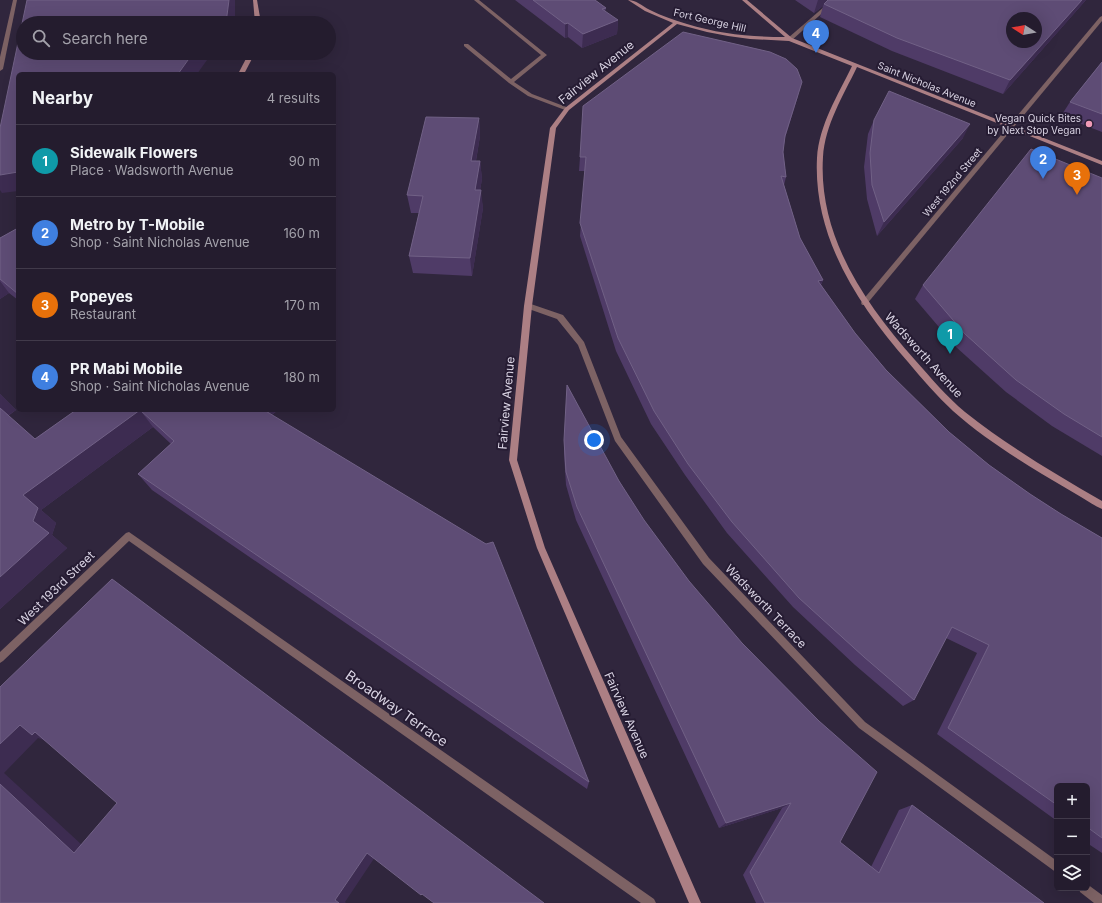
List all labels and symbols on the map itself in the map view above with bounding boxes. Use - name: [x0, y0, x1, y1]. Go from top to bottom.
- street label: Fort George Hill: [673, 6, 747, 34]
- north arrow: [1006, 12, 1042, 48]
- pin: 4: [803, 20, 829, 53]
- street label: Fairview Avenue: [555, 37, 637, 107]
- street label: Saint Nicholas Avenue: [876, 59, 978, 109]
- place label: Vegan Quick Bites by Next Stop Vegan: [987, 112, 1081, 136]
- marker: Vegan Quick Bites by Next Stop Vegan: [1084, 119, 1094, 129]
- street label: West 192nd Street: [920, 145, 985, 219]
- pin: 2: [1030, 146, 1056, 179]
- pin: 3: [1064, 162, 1090, 195]
- street label: Wadsworth Avenue: [882, 309, 966, 401]
- pin: 1: [937, 321, 963, 354]
- street label: Fairview Avenue: [494, 356, 518, 450]
- your location: [584, 430, 604, 450]
- street label: West 193rd Street: [15, 548, 97, 628]
- street label: Wadsworth Terrace: [722, 561, 810, 651]
- street label: Broadway Terrace: [343, 666, 451, 750]
- street label: Fairview Avenue: [601, 670, 653, 760]

